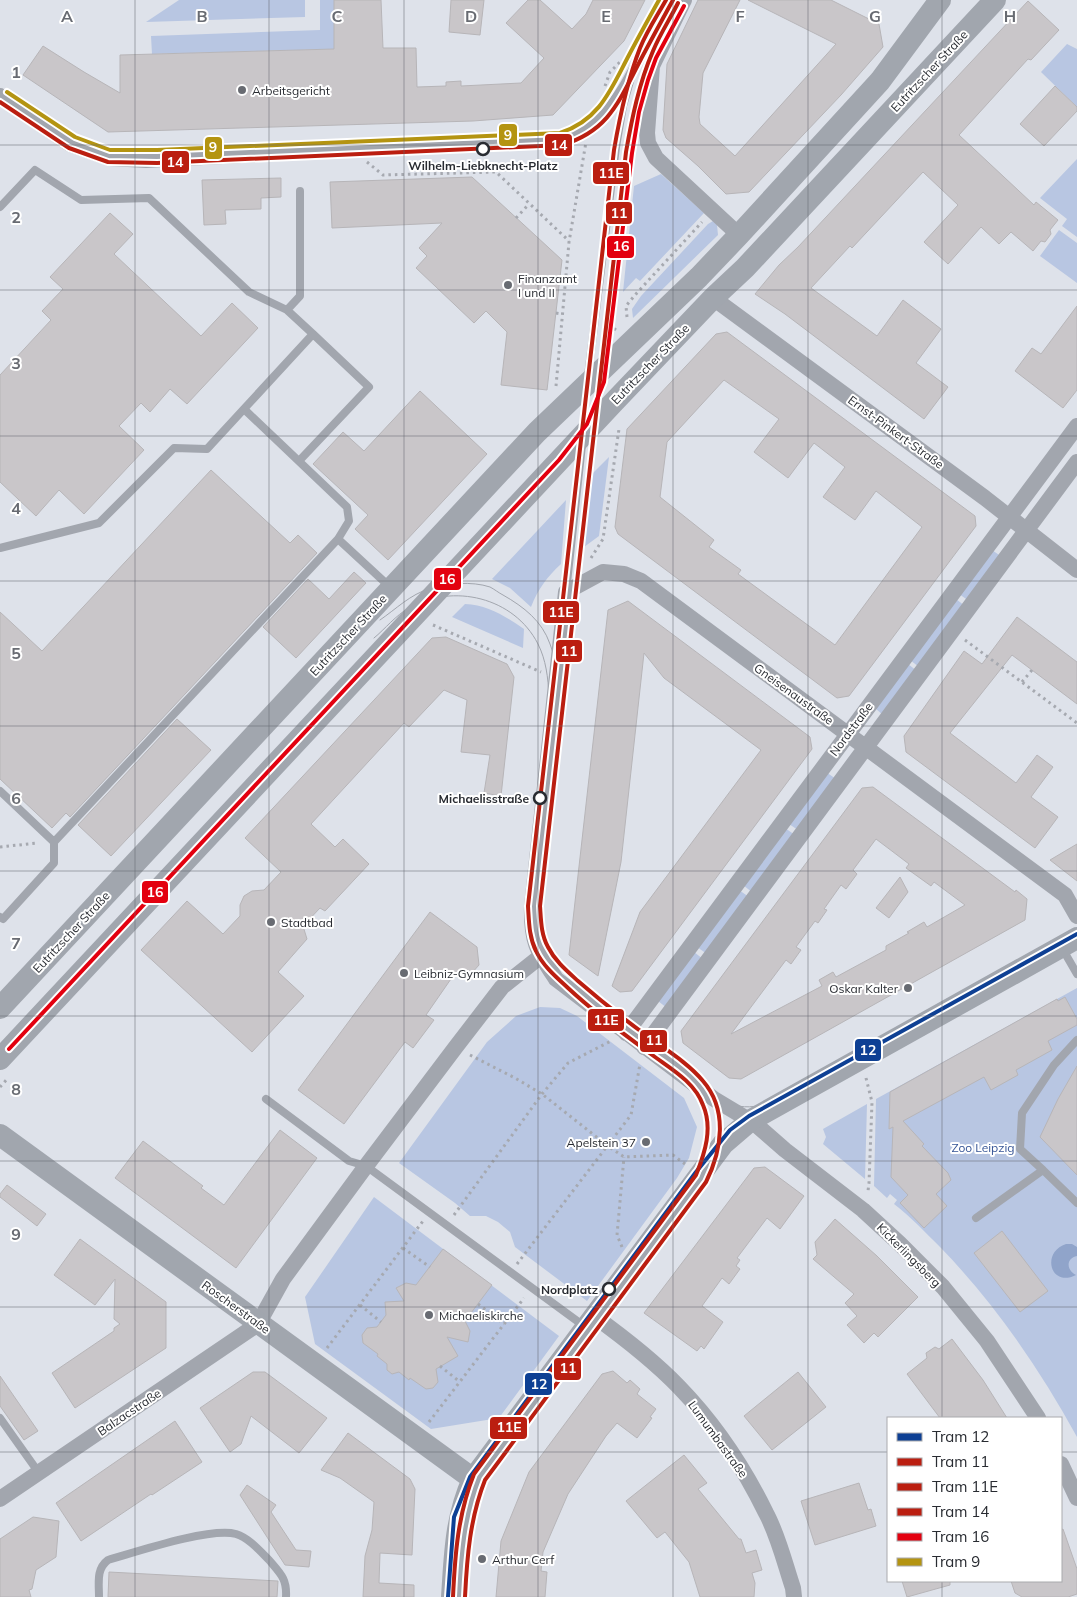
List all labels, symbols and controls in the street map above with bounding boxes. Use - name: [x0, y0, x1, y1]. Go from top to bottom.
- text: A: [61, 6, 73, 26]
- text: B: [196, 6, 208, 26]
- text: C: [332, 6, 343, 26]
- text: D: [465, 6, 477, 26]
- text: E: [601, 6, 611, 26]
- text: F: [735, 6, 745, 26]
- text: G: [869, 6, 881, 26]
- text: H: [1004, 6, 1016, 26]
- street label: Eutritzscher Straße: [887, 27, 971, 115]
- text: 1: [11, 62, 21, 82]
- place label: Arbeitsgericht: [252, 83, 330, 98]
- marker: Arbeitsgericht: [236, 84, 248, 96]
- line badge: 9: [498, 123, 518, 147]
- text: 9: [504, 126, 512, 144]
- line badge: 14: [544, 133, 573, 157]
- line badge: 9: [204, 136, 223, 160]
- text: 14: [551, 136, 568, 154]
- text: 9: [209, 138, 217, 156]
- marker: Wilhelm-Liebknecht-Platz: [476, 142, 490, 156]
- line badge: 14: [161, 150, 190, 174]
- text: 14: [167, 153, 184, 171]
- place label: Wilhelm-Liebknecht-Platz: [408, 158, 558, 173]
- line badge: 11E: [592, 161, 630, 185]
- text: 11E: [598, 164, 624, 182]
- line badge: 11: [605, 201, 633, 225]
- text: 11: [611, 204, 627, 222]
- text: 2: [11, 207, 21, 227]
- line badge: 16: [606, 235, 635, 259]
- text: 16: [613, 237, 629, 255]
- place label: Finanzamt I und II: [518, 271, 577, 300]
- marker: Finanzamt I und II: [502, 279, 514, 291]
- street label: Eutritzscher Straße: [608, 321, 692, 407]
- text: 3: [11, 353, 21, 373]
- street label: Ernst-Pinkert-Straße: [845, 392, 947, 472]
- text: 4: [11, 498, 21, 518]
- line badge: 16: [433, 567, 462, 591]
- text: 16: [439, 570, 455, 588]
- street label: Eutritzscher Straße: [306, 591, 390, 679]
- line badge: 11E: [542, 600, 580, 624]
- text: 11E: [548, 603, 574, 621]
- line badge: 11: [555, 639, 583, 663]
- text: 11: [561, 642, 577, 660]
- text: 5: [11, 643, 21, 663]
- street label: Gneisenaustraße: [751, 660, 837, 728]
- street label: Nordstraße: [826, 699, 876, 759]
- text: 6: [11, 788, 21, 808]
- place label: Michaelisstraße: [439, 791, 529, 806]
- marker: Michaelisstraße: [533, 791, 547, 805]
- line badge: 16: [141, 880, 169, 904]
- text: 16: [147, 883, 163, 901]
- street label: Eutritzscher Straße: [29, 888, 113, 976]
- place label: Stadtbad: [281, 915, 333, 930]
- marker: Stadtbad: [265, 916, 277, 928]
- text: 7: [11, 933, 21, 953]
- place label: Leibniz-Gymnasium: [414, 966, 524, 981]
- marker: Leibniz-Gymnasium: [398, 967, 410, 979]
- place label: Oskar Kalter: [829, 981, 899, 996]
- marker: Oskar Kalter: [902, 982, 914, 994]
- line badge: 11E: [587, 1008, 625, 1032]
- text: 11E: [593, 1011, 619, 1029]
- line badge: 11: [639, 1029, 668, 1053]
- text: 11: [646, 1031, 662, 1049]
- line badge: 12: [854, 1038, 882, 1062]
- text: 12: [860, 1041, 876, 1059]
- text: 8: [11, 1079, 21, 1099]
- place label: Apelstein 37: [567, 1135, 636, 1150]
- marker: Apelstein 37: [640, 1136, 652, 1148]
- park label: Zoo Leipzig: [951, 1140, 1015, 1155]
- street label: Kickerlingsberg: [874, 1220, 944, 1290]
- text: 9: [11, 1224, 21, 1244]
- street label: Roscherstraße: [199, 1277, 273, 1337]
- place label: Nordplatz: [541, 1282, 598, 1297]
- marker: Nordplatz: [602, 1282, 616, 1296]
- place label: Michaeliskirche: [439, 1308, 523, 1323]
- marker: Michaeliskirche: [423, 1309, 435, 1321]
- line badge: 11: [553, 1357, 582, 1381]
- text: 11: [560, 1359, 576, 1377]
- line badge: 12: [524, 1372, 553, 1396]
- text: 12: [531, 1375, 547, 1393]
- street label: Balzacstraße: [94, 1385, 164, 1439]
- street label: Lumumbastraße: [685, 1398, 751, 1480]
- line badge: 11E: [489, 1416, 528, 1440]
- legend: [887, 1417, 1062, 1582]
- text: 11E: [496, 1418, 522, 1436]
- text: Tram 12: [932, 1427, 989, 1446]
- text: Tram 11: [932, 1452, 989, 1471]
- text: Tram 11E: [932, 1477, 998, 1496]
- text: Tram 14: [932, 1502, 989, 1521]
- text: Tram 16: [932, 1527, 989, 1546]
- place label: Arthur Cerf: [492, 1552, 555, 1567]
- text: Tram 9: [932, 1552, 980, 1571]
- marker: Arthur Cerf: [476, 1553, 488, 1565]

